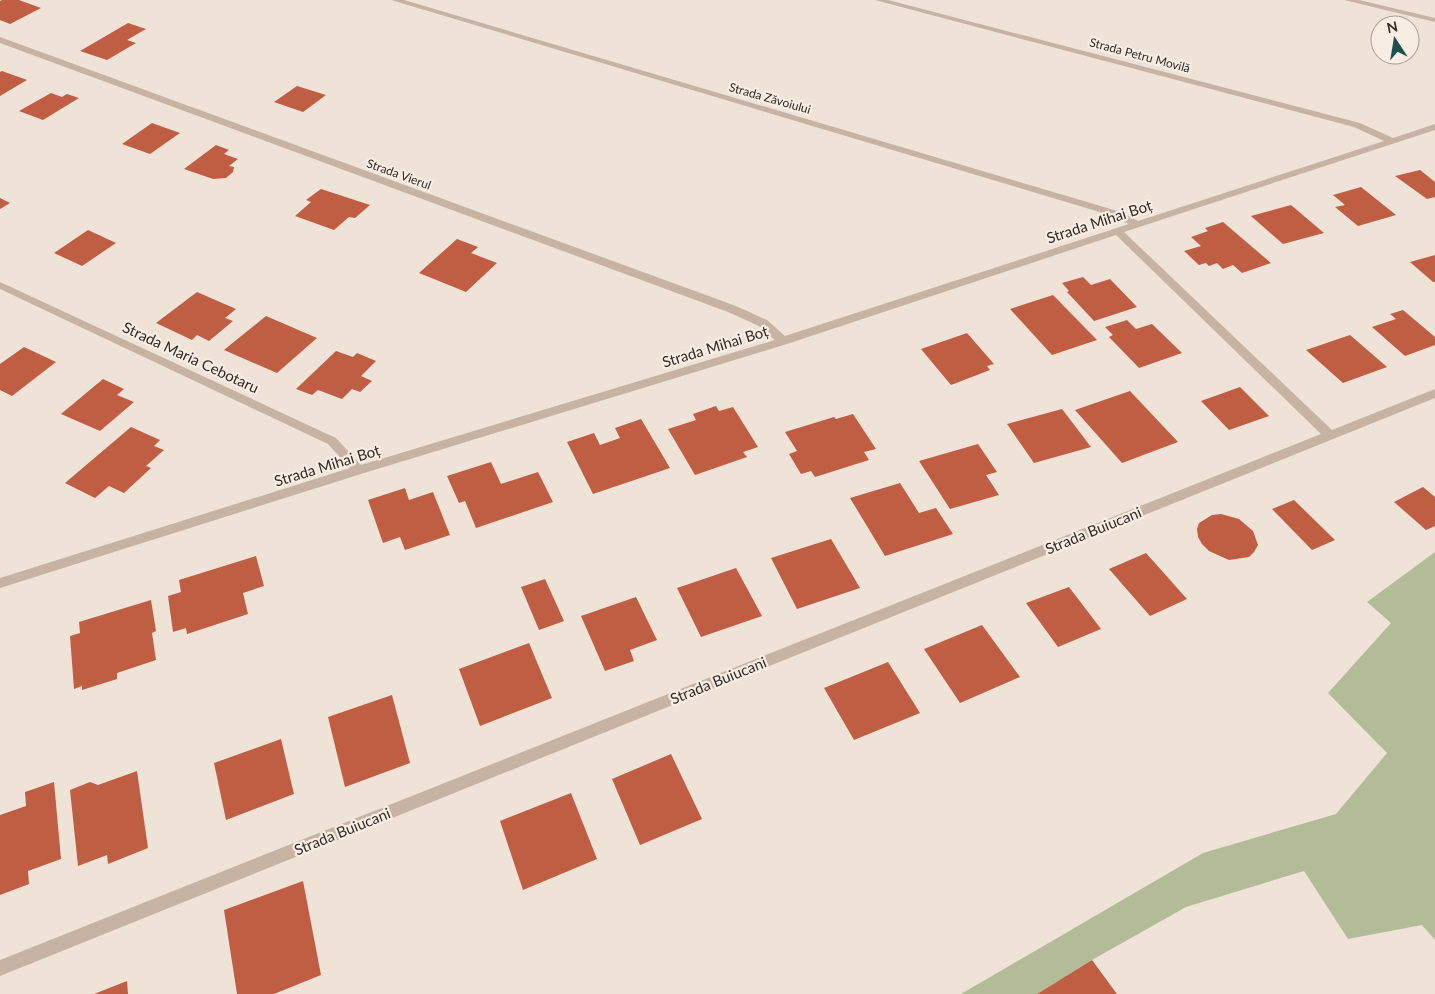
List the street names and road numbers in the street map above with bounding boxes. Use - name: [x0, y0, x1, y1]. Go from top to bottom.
- street label: Strada Petru Movilă: [1088, 34, 1192, 76]
- street label: Strada Zăvoiului: [727, 79, 813, 117]
- street label: Strada Vierul: [365, 155, 433, 193]
- street label: Strada Mihai Boț: [1044, 195, 1155, 247]
- street label: Strada Maria Cebotaru: [120, 317, 262, 397]
- street label: Strada Mihai Boț: [660, 321, 771, 371]
- street label: Strada Mihai Boț: [272, 440, 383, 490]
- street label: Strada Buiucani: [1042, 503, 1144, 557]
- street label: Strada Buiucani: [667, 653, 769, 707]
- street label: Strada Buiucani: [291, 804, 393, 858]

